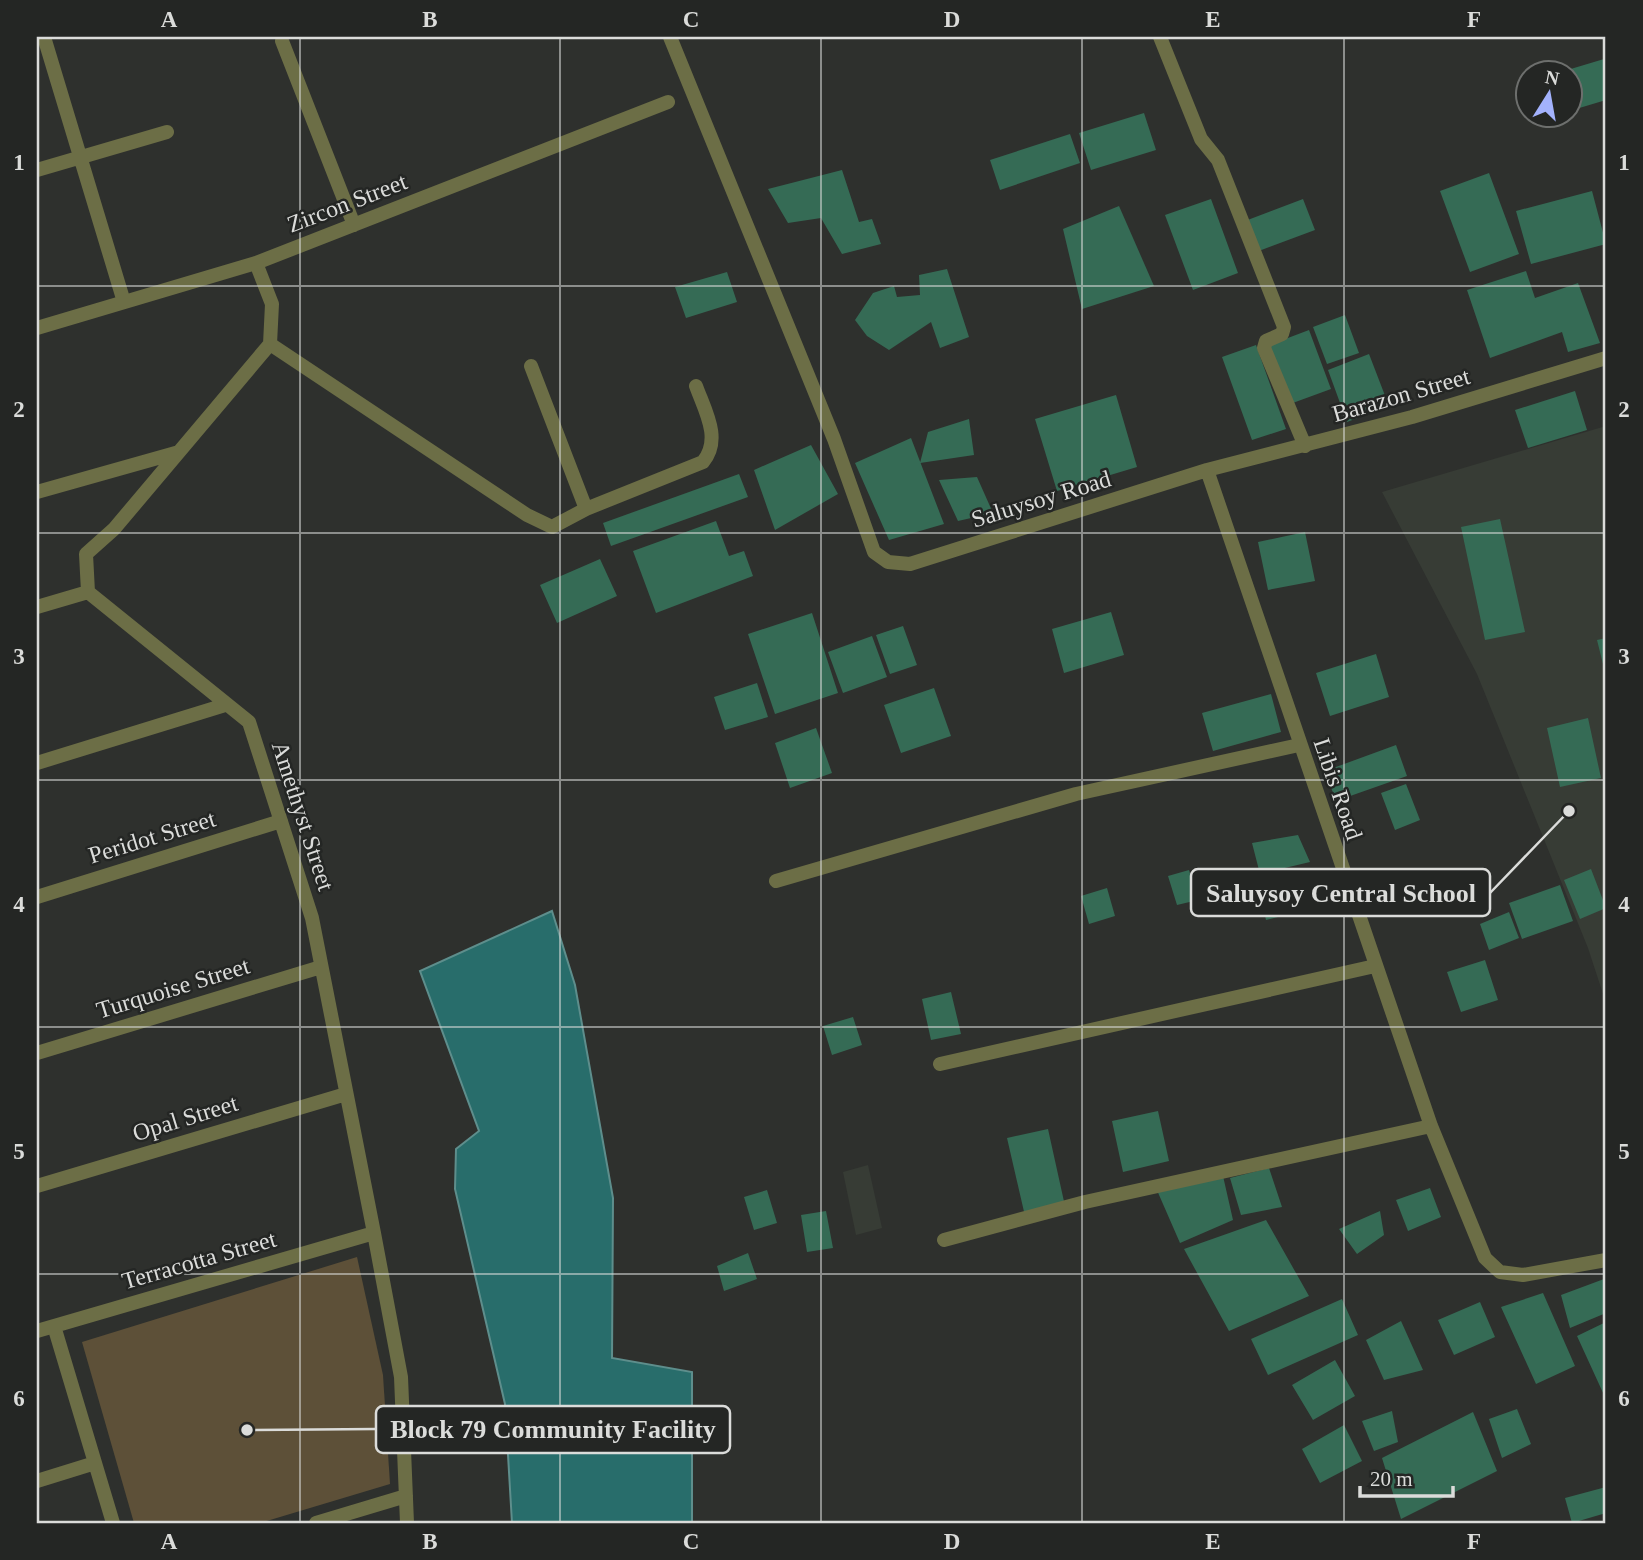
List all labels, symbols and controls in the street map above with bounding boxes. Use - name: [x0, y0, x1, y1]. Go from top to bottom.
- text: A: [161, 7, 178, 32]
- text: B: [422, 7, 438, 32]
- text: C: [683, 7, 699, 32]
- text: D: [944, 7, 960, 32]
- text: E: [1205, 7, 1221, 32]
- text: F: [1467, 7, 1481, 32]
- north arrow: [1514, 60, 1584, 130]
- text: N: [1543, 66, 1561, 89]
- text: 1: [13, 150, 25, 175]
- text: 1: [1618, 150, 1630, 175]
- street label: Zircon Street: [284, 168, 411, 238]
- street label: Barazon Street: [1329, 363, 1473, 427]
- text: 2: [13, 397, 25, 422]
- text: 2: [1618, 397, 1630, 422]
- street label: Saluysoy Road: [968, 465, 1114, 533]
- text: 3: [13, 644, 25, 669]
- text: 3: [1618, 644, 1630, 669]
- street label: Libis Road: [1308, 735, 1368, 843]
- street label: Amethyst Street: [267, 738, 339, 894]
- street label: Peridot Street: [85, 805, 219, 869]
- callout: Saluysoy Central School: [1191, 869, 1490, 916]
- text: Saluysoy Central School: [1206, 879, 1476, 908]
- text: 4: [13, 892, 25, 917]
- text: 4: [1618, 892, 1630, 917]
- street label: Turquoise Street: [93, 952, 253, 1024]
- street label: Opal Street: [129, 1090, 241, 1146]
- text: 5: [13, 1139, 25, 1164]
- text: 5: [1618, 1139, 1630, 1164]
- street label: Terracotta Street: [119, 1226, 279, 1294]
- text: 6: [13, 1386, 25, 1411]
- text: 6: [1618, 1386, 1630, 1411]
- callout: Block 79 Community Facility: [376, 1406, 730, 1453]
- text: Block 79 Community Facility: [390, 1415, 716, 1444]
- scale bar: [1360, 1455, 1452, 1499]
- text: 20 m: [1370, 1467, 1413, 1491]
- text: A: [161, 1529, 178, 1554]
- text: B: [422, 1529, 438, 1554]
- text: C: [683, 1529, 699, 1554]
- text: D: [944, 1529, 960, 1554]
- text: E: [1205, 1529, 1221, 1554]
- text: F: [1467, 1529, 1481, 1554]

